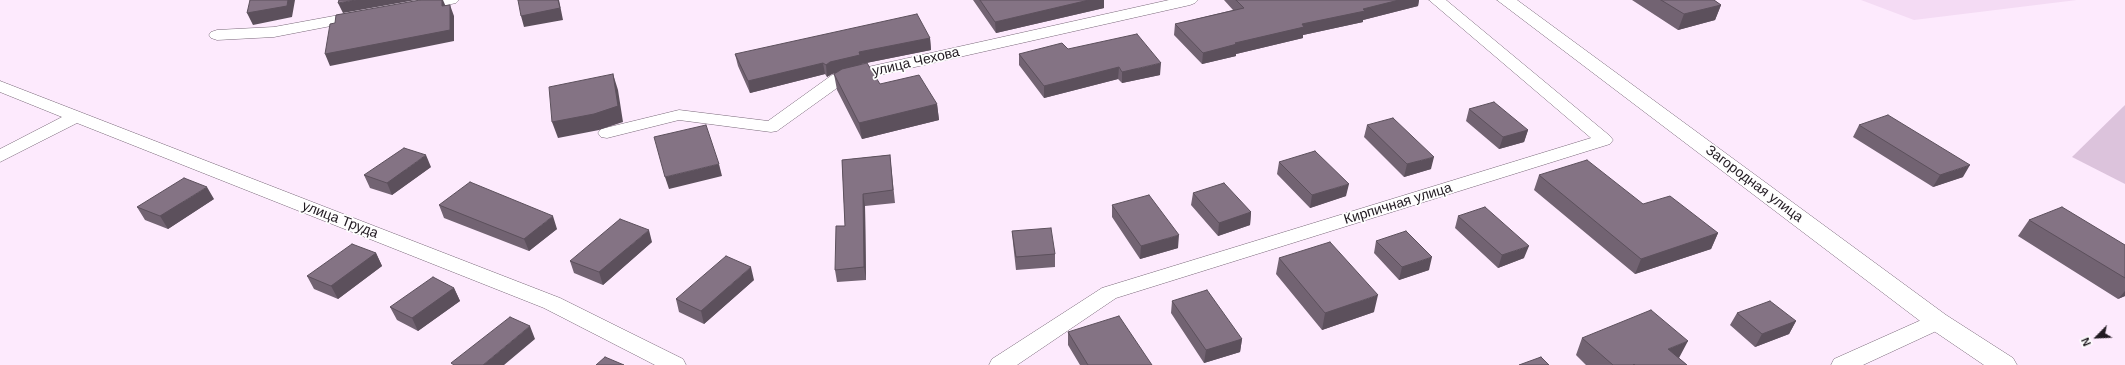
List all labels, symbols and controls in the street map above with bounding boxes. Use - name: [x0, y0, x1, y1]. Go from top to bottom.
- street label: улица Чехова: [871, 44, 961, 80]
- street label: Загородная улица: [1702, 142, 1806, 226]
- street label: Кирпичная улица: [1342, 180, 1454, 228]
- street label: улица Труда: [300, 198, 380, 242]
- north arrow: [2077, 317, 2117, 357]
- text: N: [2079, 336, 2093, 348]

